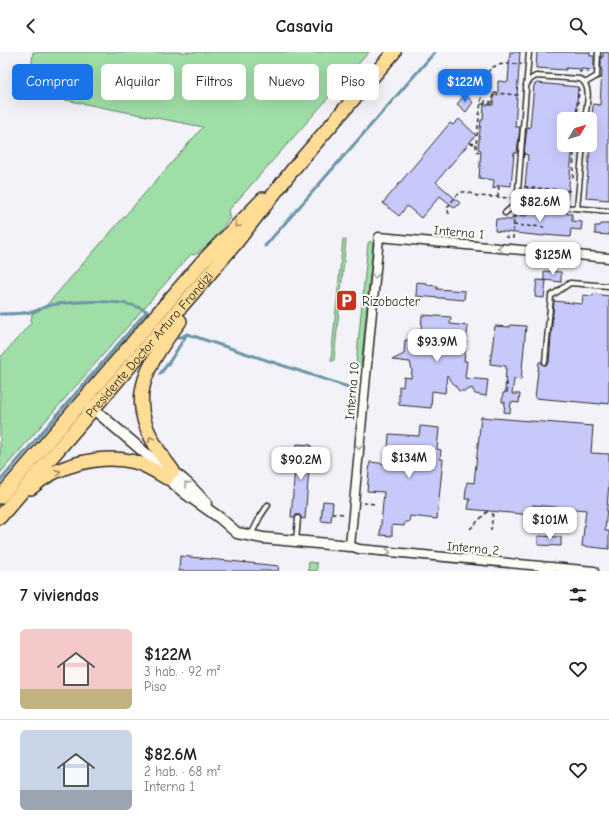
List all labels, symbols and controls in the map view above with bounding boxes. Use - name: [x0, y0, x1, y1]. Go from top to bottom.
- icon: back: [20, 15, 42, 37]
- icon: search: [567, 15, 589, 37]
- text: Casavia: [276, 16, 333, 37]
- chip: Comprar: [12, 64, 93, 100]
- chip: Alquilar: [101, 64, 174, 100]
- chip: Filtros: [182, 64, 246, 100]
- chip: Nuevo: [254, 64, 319, 100]
- chip: Piso: [327, 64, 379, 100]
- pin: $122M: [437, 69, 493, 103]
- text: $122M: [447, 74, 483, 89]
- north arrow: [557, 112, 597, 152]
- map controls: [557, 112, 597, 152]
- pin: $82.6M: [507, 189, 573, 223]
- text: $82.6M: [520, 194, 560, 209]
- one-way arrow: [234, 220, 241, 228]
- street label: Interna 1: [433, 222, 485, 242]
- pin: $125M: [525, 242, 581, 276]
- one-way arrow: [497, 244, 503, 253]
- text: $125M: [535, 247, 571, 262]
- street label: Presidente Doctor Arturo Frondizi: [82, 268, 216, 420]
- one-way arrow: [371, 273, 380, 279]
- parking icon: Rizobacter: [333, 288, 359, 314]
- place label: Rizobacter: [362, 294, 421, 309]
- pin: $93.9M: [404, 329, 470, 363]
- text: $93.9M: [417, 334, 457, 349]
- street label: Interna 10: [342, 361, 362, 421]
- one-way arrow: [149, 436, 156, 443]
- one-way arrow: [355, 444, 364, 450]
- pin: $134M: [381, 445, 437, 479]
- pin: $90.2M: [268, 447, 334, 481]
- text: $134M: [391, 450, 427, 465]
- text: $90.2M: [280, 452, 322, 467]
- one-way arrow: [53, 469, 61, 477]
- one-way arrow: [184, 481, 192, 488]
- pin: $101M: [522, 507, 578, 541]
- text: $101M: [532, 512, 568, 527]
- street label: Interna 2: [446, 538, 500, 558]
- one-way arrow: [385, 547, 391, 556]
- icon: filters: [567, 584, 589, 606]
- text: 7 viviendas: [20, 586, 99, 605]
- icon: home: [52, 645, 100, 693]
- text: $122M: [144, 645, 192, 664]
- icon: heart: [567, 658, 589, 680]
- text: 3 hab. · 92 m²: [144, 664, 220, 679]
- text: Piso: [144, 679, 166, 694]
- text: $82.6M: [144, 745, 197, 764]
- icon: home: [52, 746, 100, 794]
- icon: heart: [567, 759, 589, 781]
- text: 2 hab. · 68 m²: [144, 764, 220, 779]
- text: Interna 1: [144, 779, 195, 794]

